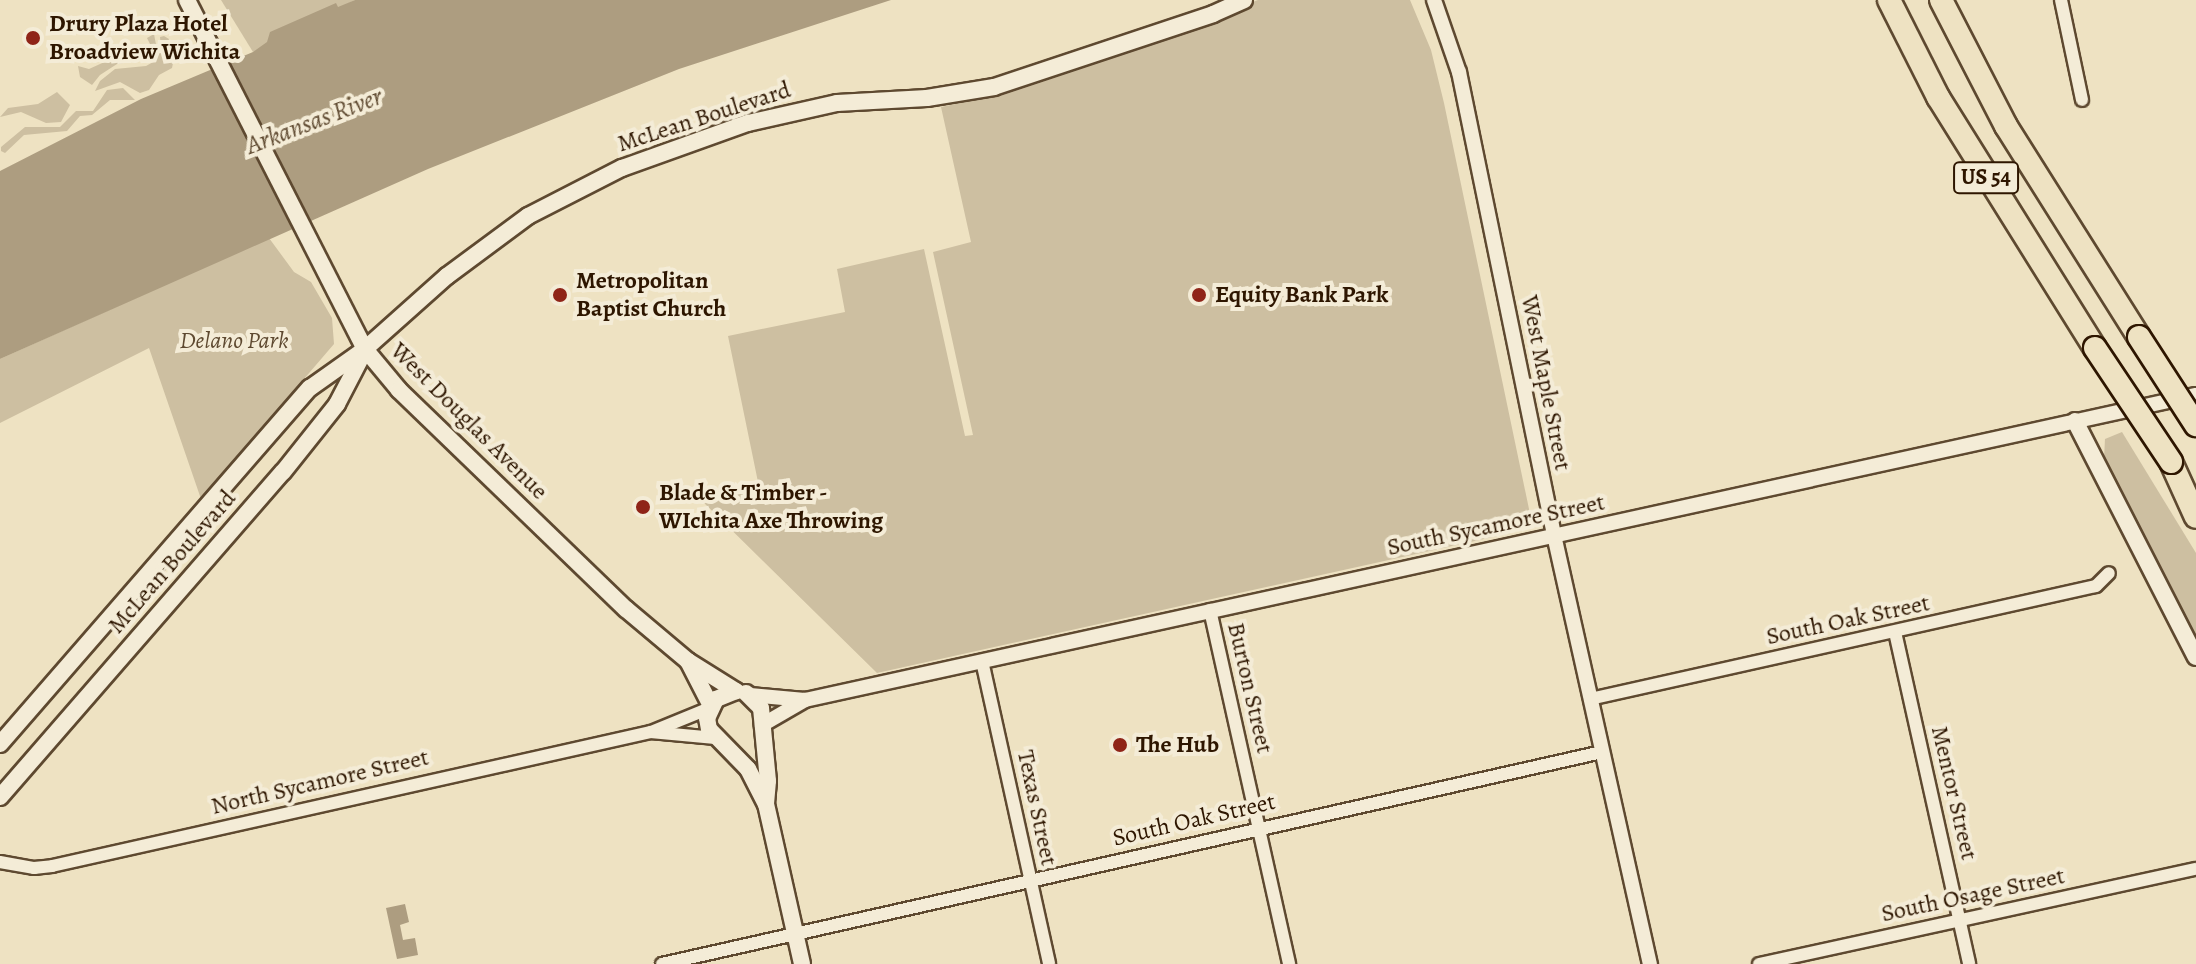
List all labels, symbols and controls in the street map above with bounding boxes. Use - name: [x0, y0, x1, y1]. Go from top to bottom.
- place label: Drury Plaza Hotel Broadview Wichita: [49, 10, 240, 66]
- marker: Drury Plaza Hotel Broadview Wichita: [24, 29, 42, 47]
- street label: McLean Boulevard: [614, 75, 794, 159]
- water label: Arkansas River: [241, 81, 387, 161]
- road number: US 54: [1952, 160, 2020, 196]
- place label: Metropolitan Baptist Church: [576, 267, 726, 323]
- place label: Equity Bank Park: [1215, 281, 1388, 309]
- marker: Metropolitan Baptist Church: [551, 286, 569, 304]
- marker: Equity Bank Park: [1190, 286, 1208, 304]
- street label: West Maple Street: [1515, 293, 1577, 473]
- park label: Delano Park: [179, 327, 289, 355]
- street label: West Douglas Avenue: [384, 336, 554, 506]
- place label: Blade & Timber - WIchita Axe Throwing: [659, 479, 883, 535]
- street label: McLean Boulevard: [102, 485, 242, 639]
- street label: South Sycamore Street: [1385, 488, 1607, 562]
- marker: Blade & Timber - WIchita Axe Throwing: [634, 498, 652, 516]
- street label: South Oak Street: [1764, 589, 1932, 651]
- street label: Burton Street: [1221, 620, 1279, 756]
- street label: Mentor Street: [1925, 723, 1983, 863]
- place label: The Hub: [1136, 731, 1219, 759]
- marker: The Hub: [1111, 736, 1129, 754]
- street label: North Sycamore Street: [208, 743, 432, 821]
- street label: Texas Street: [1011, 748, 1063, 868]
- street label: South Oak Street: [1110, 787, 1278, 853]
- street label: South Osage Street: [1879, 862, 2067, 928]

